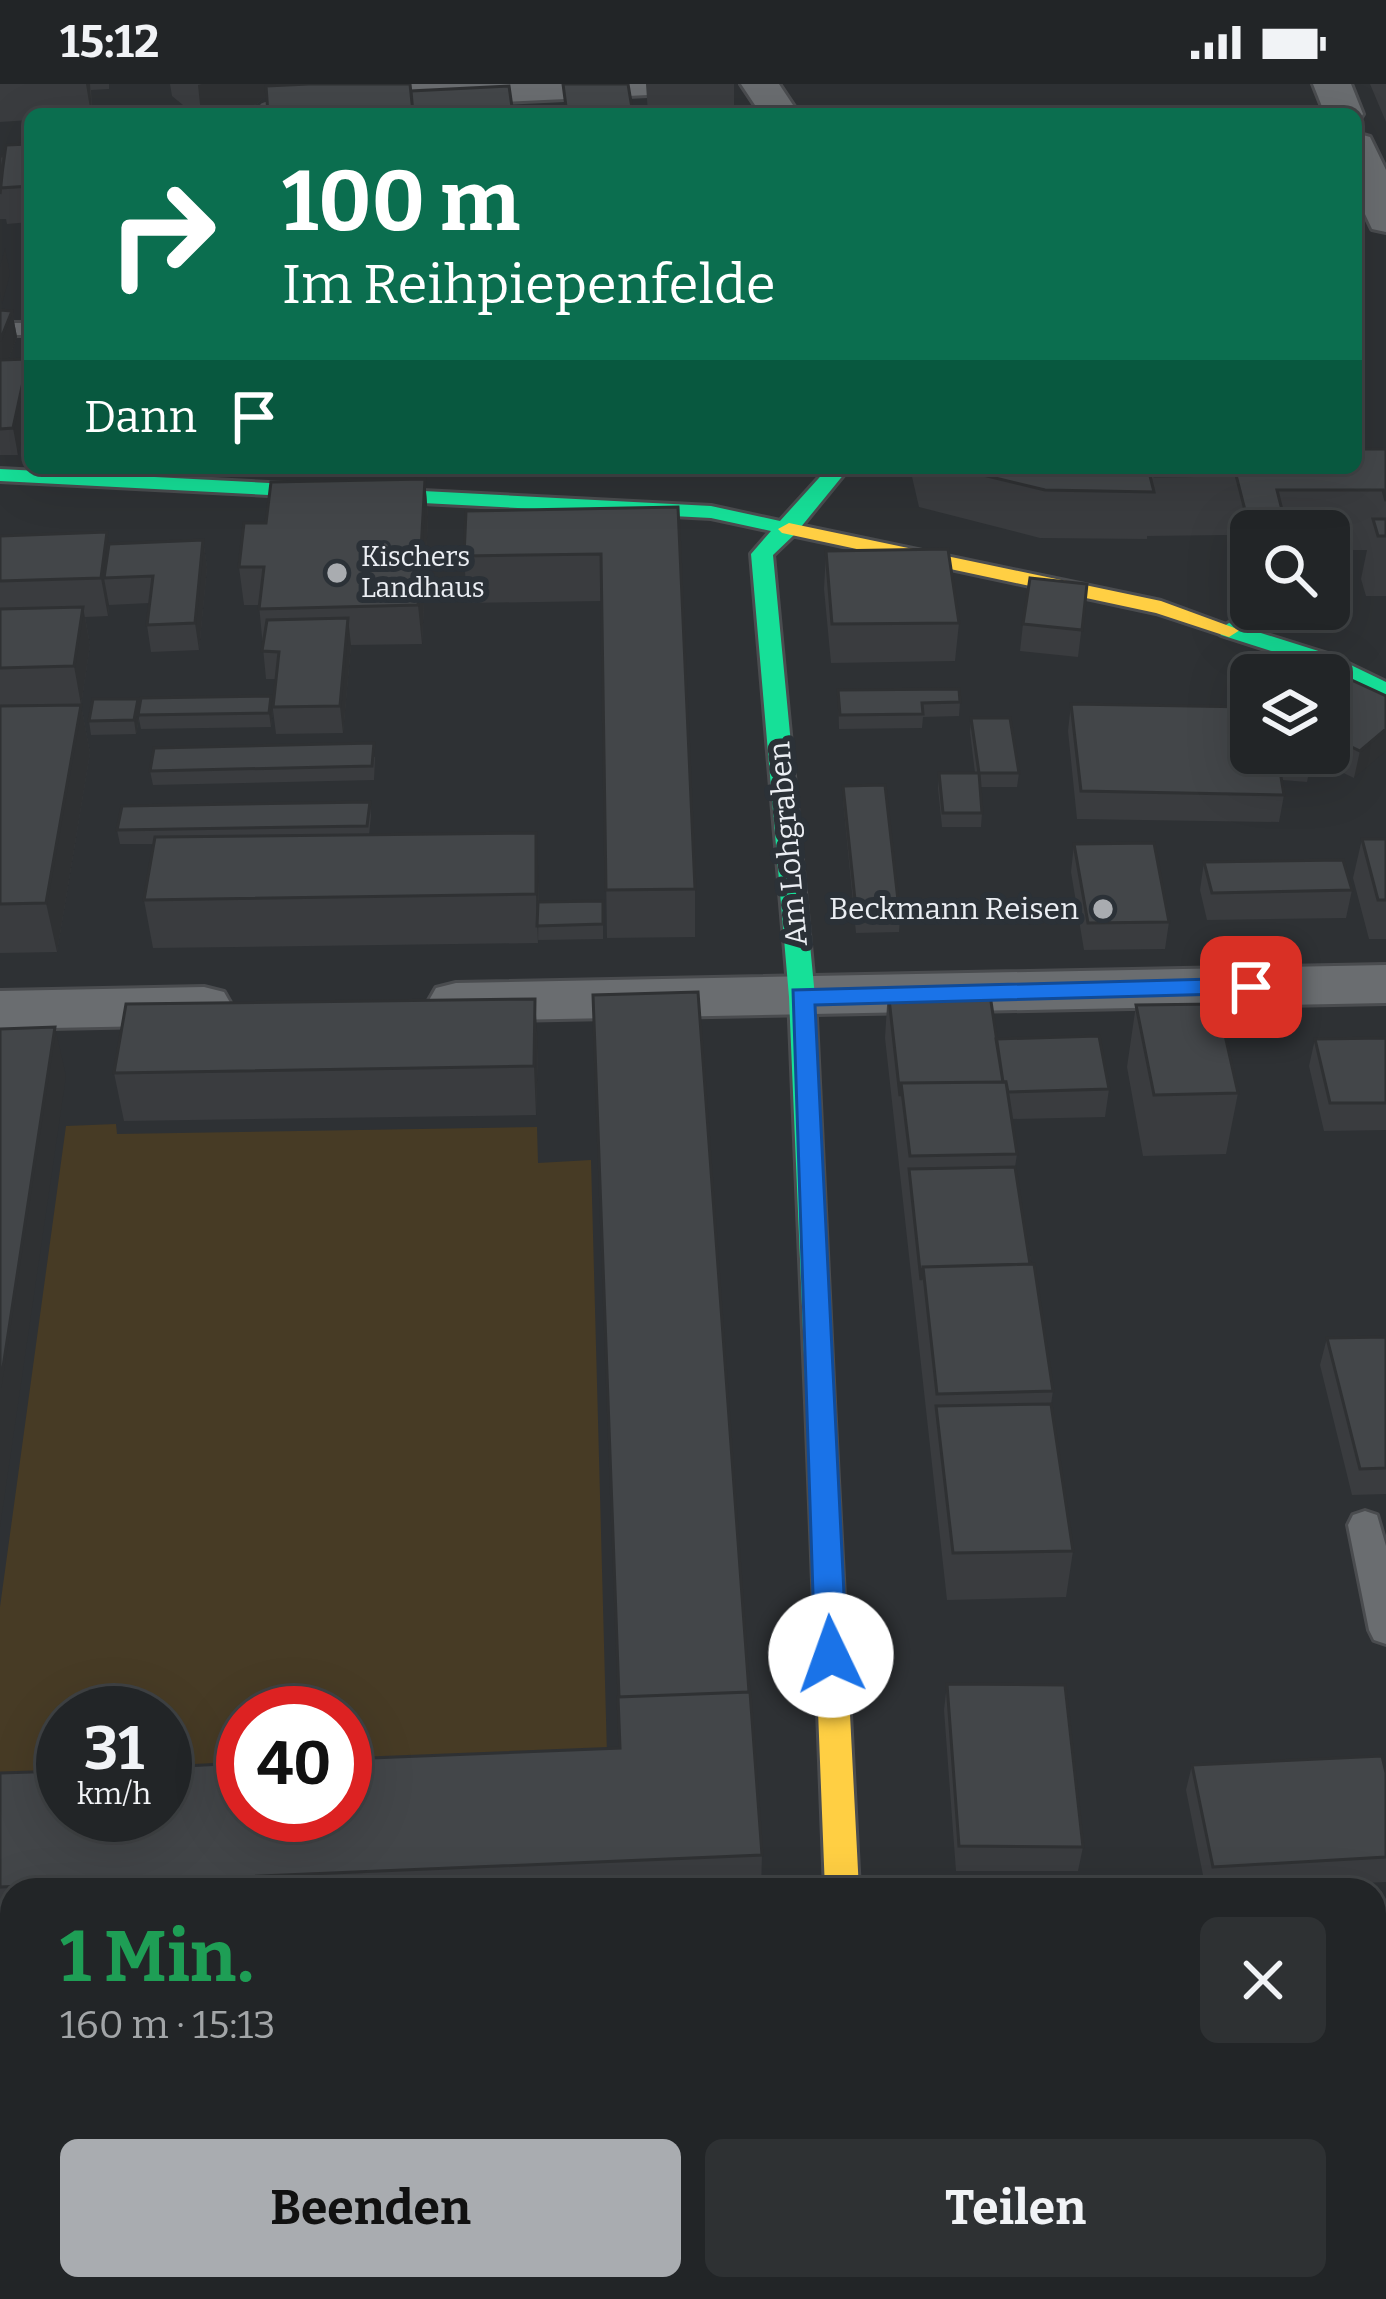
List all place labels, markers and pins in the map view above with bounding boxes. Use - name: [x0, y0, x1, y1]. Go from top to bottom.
- place label: Kischers Landhaus: [361, 541, 485, 604]
- marker: Kischers Landhaus: [324, 560, 350, 586]
- place label: Beckmann Reisen: [829, 891, 1079, 927]
- marker: Beckmann Reisen: [1090, 896, 1116, 922]
- pin: [1200, 936, 1302, 1038]

